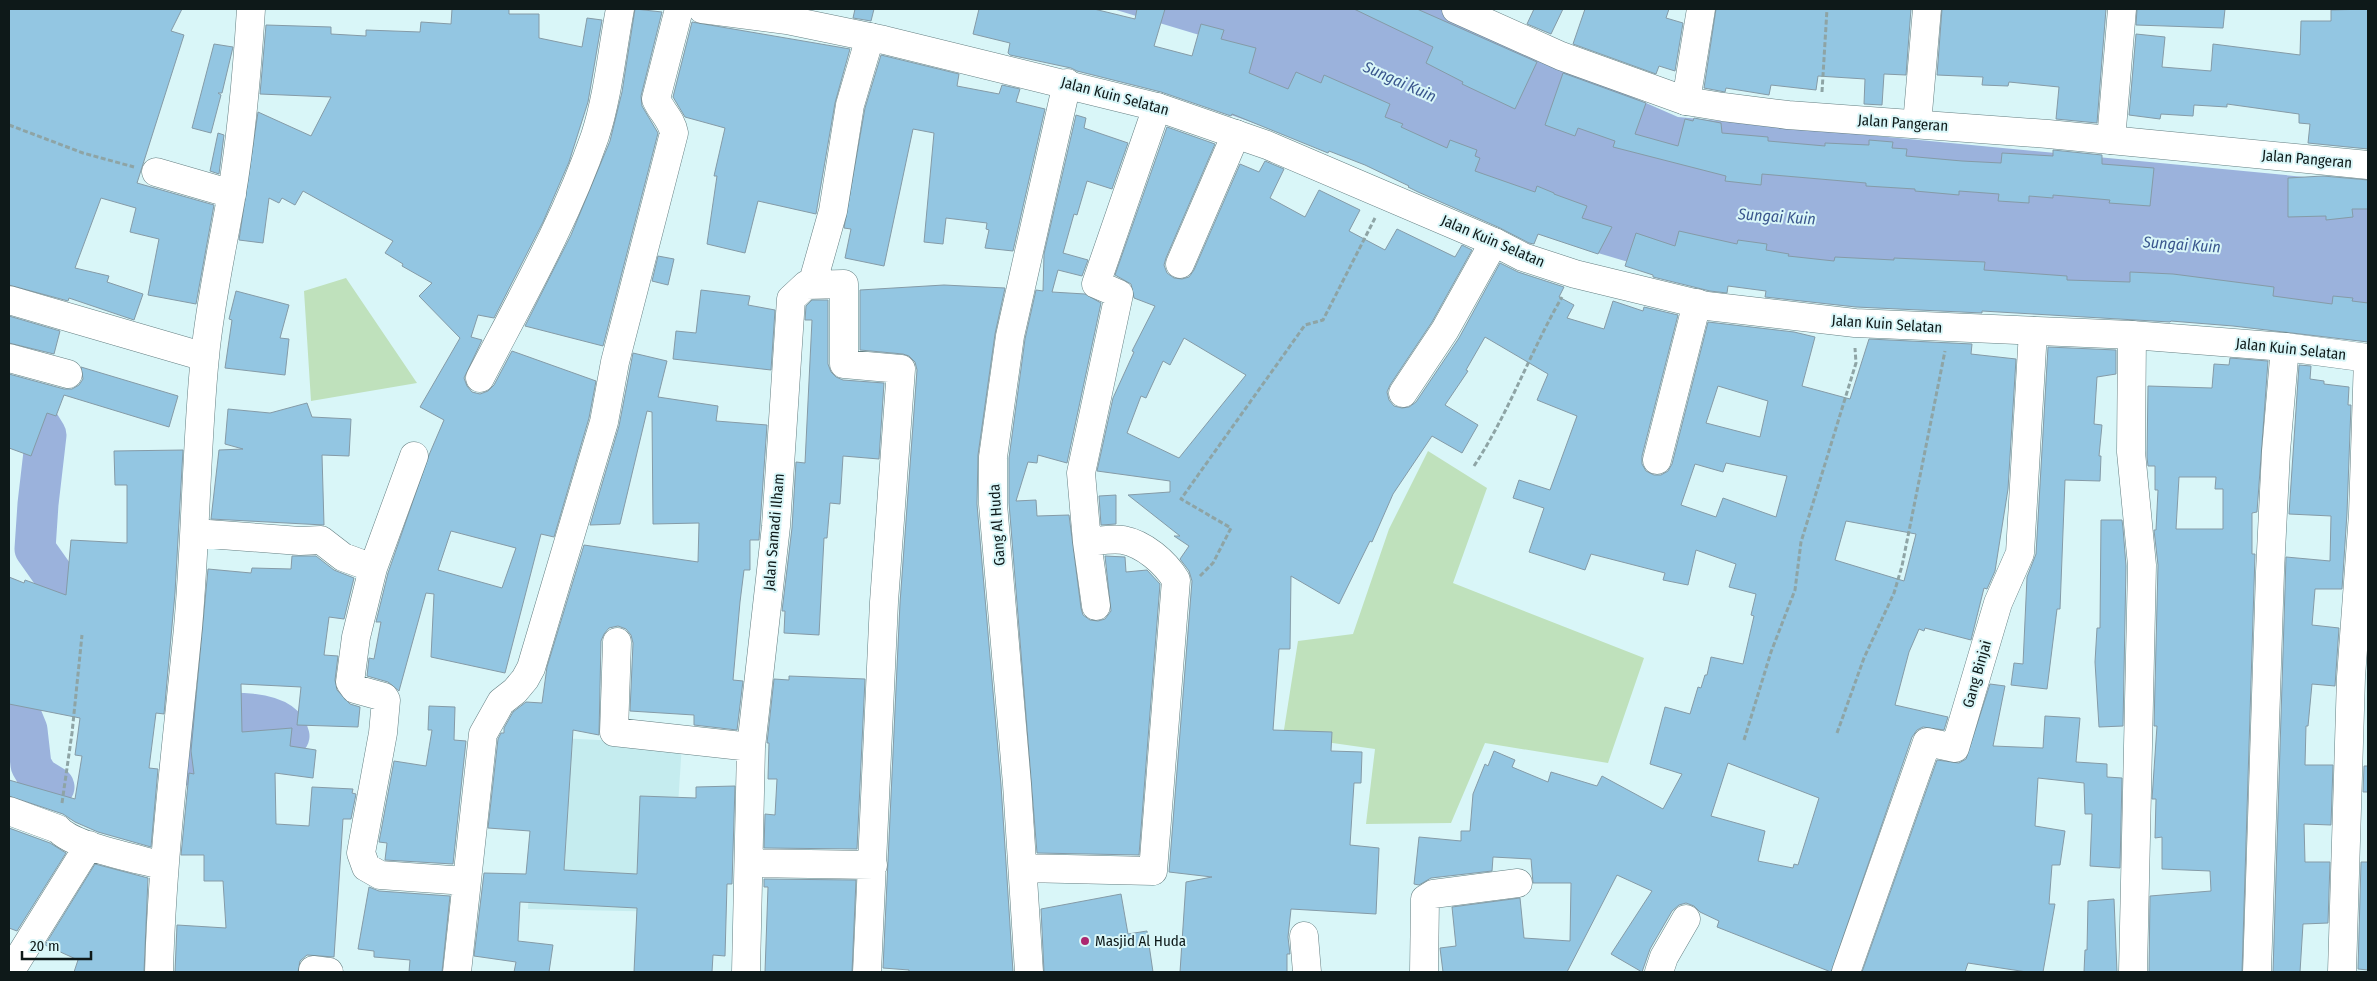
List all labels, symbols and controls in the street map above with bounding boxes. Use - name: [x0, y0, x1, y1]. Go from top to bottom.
- water label: Sungai Kuin: [1359, 57, 1439, 106]
- street label: Jalan Kuin Selatan: [1059, 73, 1171, 119]
- street label: Jalan Pangeran: [1857, 111, 1949, 135]
- street label: Jalan Pangeran: [2261, 146, 2353, 172]
- water label: Sungai Kuin: [1736, 204, 1816, 229]
- street label: Jalan Kuin Selatan: [1438, 211, 1548, 271]
- water label: Sungai Kuin: [2141, 232, 2221, 257]
- street label: Jalan Kuin Selatan: [1831, 311, 1943, 337]
- street label: Jalan Kuin Selatan: [2235, 334, 2347, 364]
- street label: Jalan Samadi Ilham: [760, 473, 788, 591]
- street label: Gang Al Huda: [985, 483, 1009, 567]
- street label: Gang Binjai: [1959, 638, 1995, 710]
- scale bar: [22, 928, 91, 960]
- place label: Masjid Al Huda: [1095, 932, 1186, 950]
- marker: Masjid Al Huda: [1079, 935, 1091, 947]
- text: 20 m: [30, 937, 60, 955]

